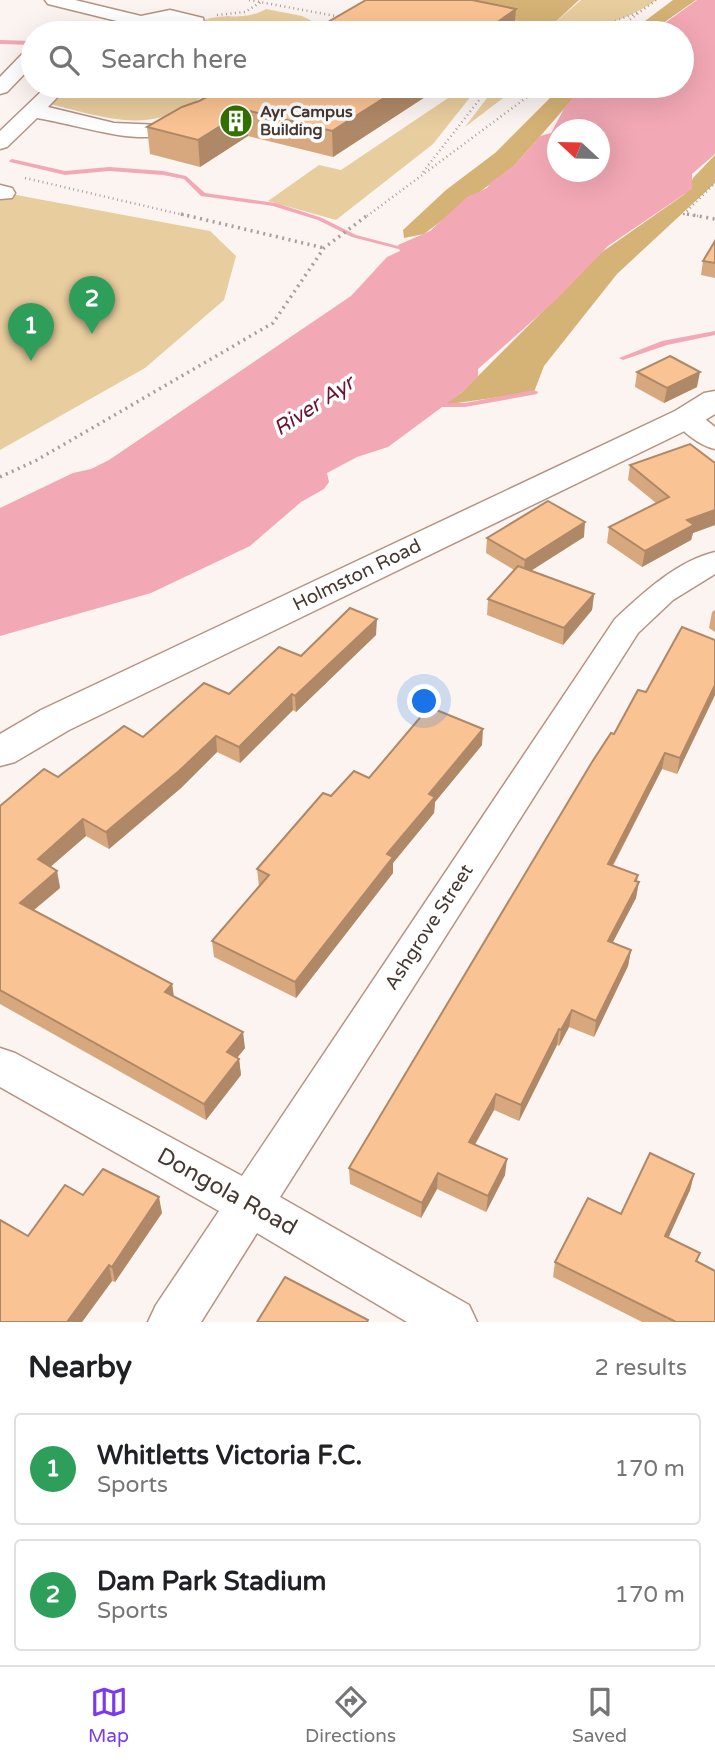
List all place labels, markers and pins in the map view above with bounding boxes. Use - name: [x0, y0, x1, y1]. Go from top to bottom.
- building icon: Ayr Campus Building: [217, 102, 255, 140]
- place label: Ayr Campus Building: [260, 102, 353, 140]
- pin: 2: [69, 276, 115, 334]
- pin: 1: [8, 303, 54, 361]

